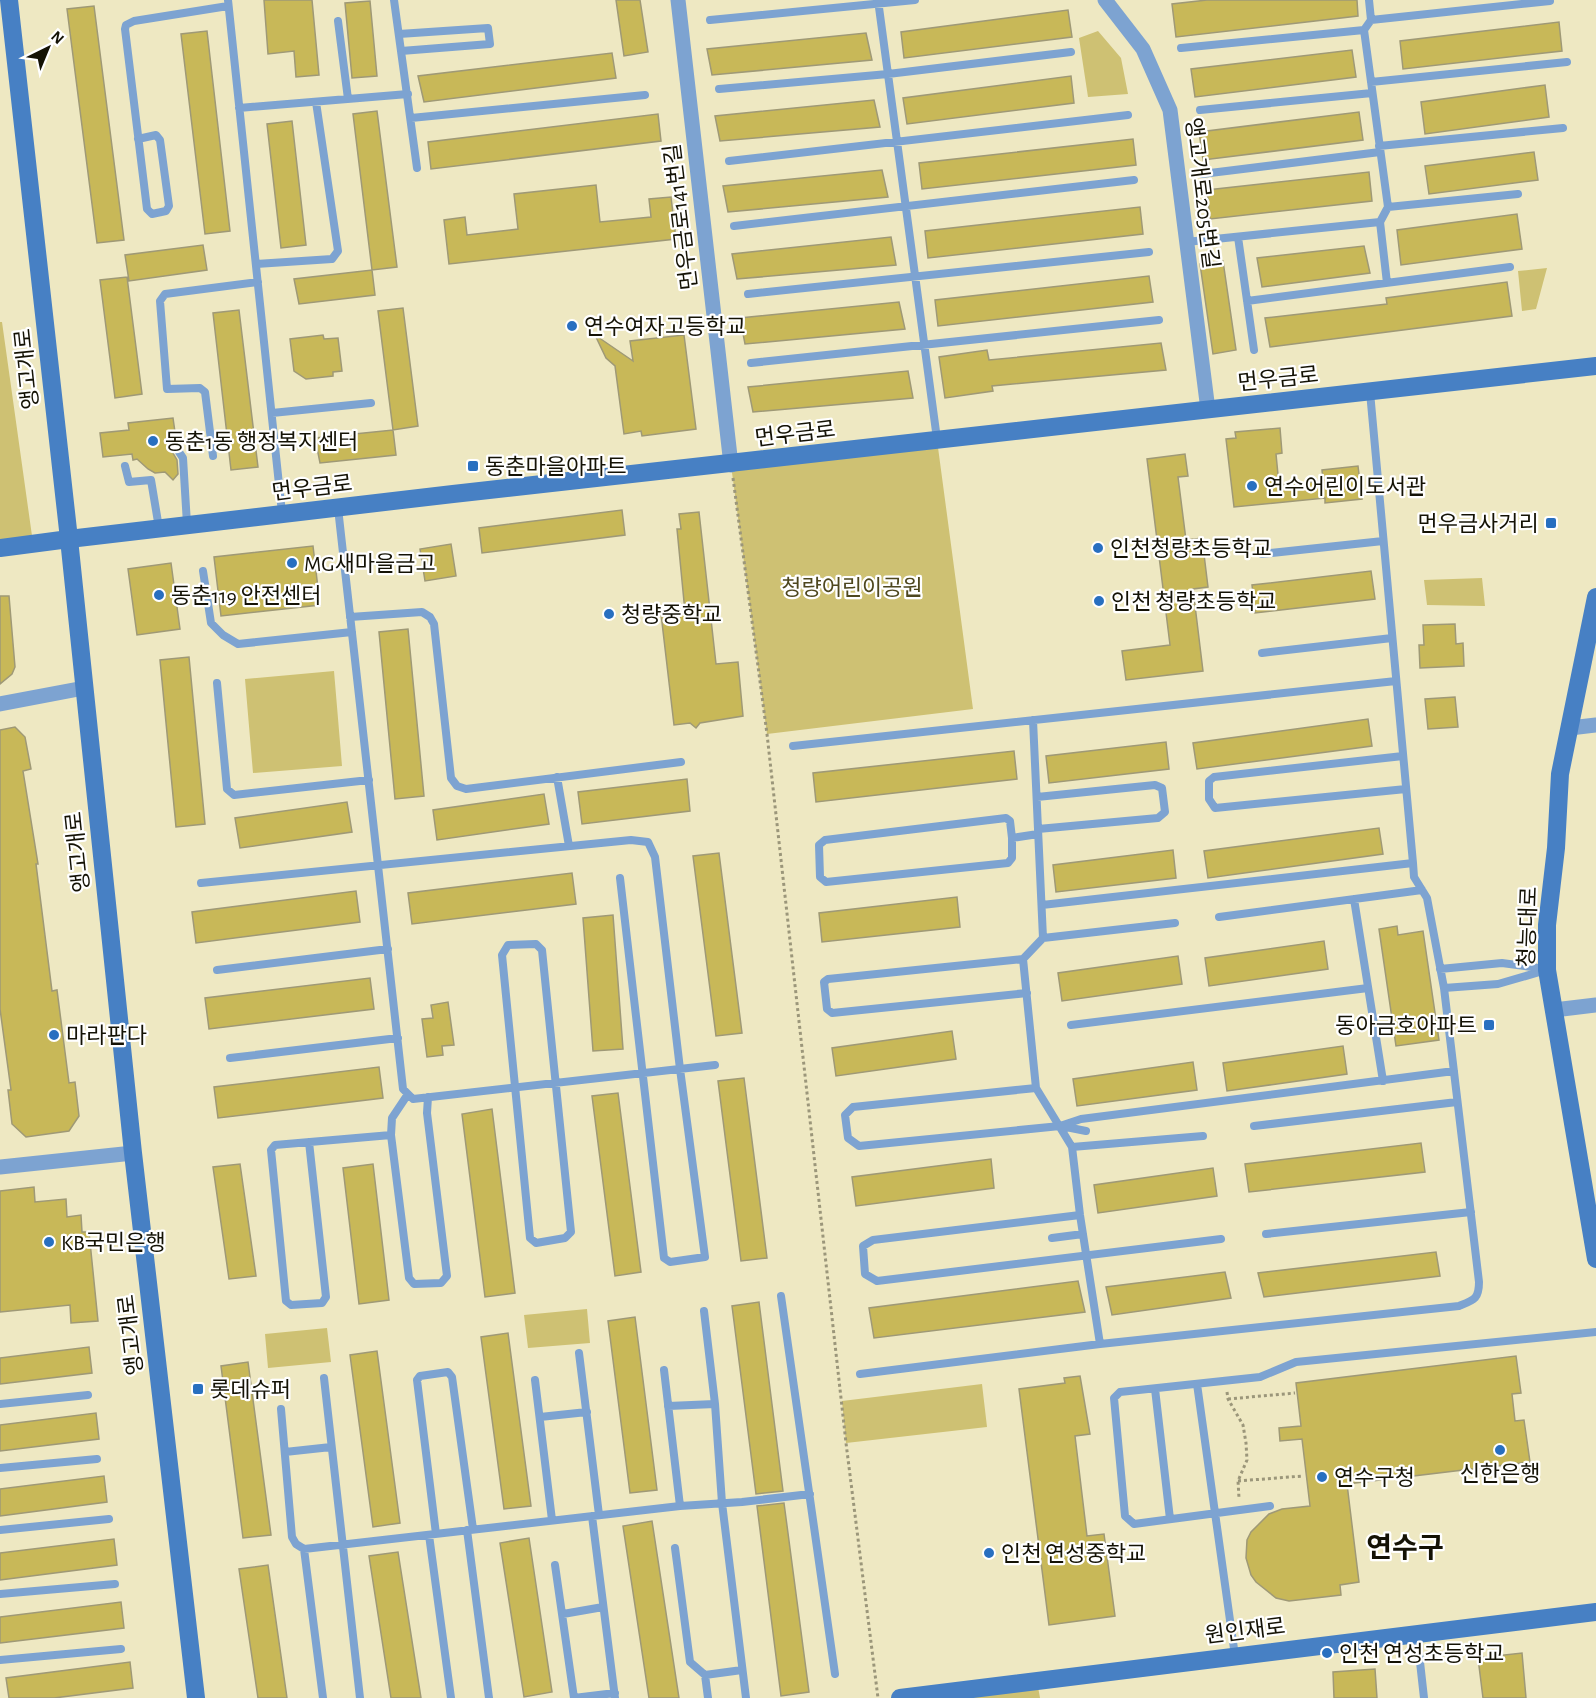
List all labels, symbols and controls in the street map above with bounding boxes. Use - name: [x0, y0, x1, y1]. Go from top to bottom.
- north arrow: [18, 18, 78, 78]
- text: N: [48, 28, 67, 47]
- street label: 앵고개로205번길: [1182, 116, 1223, 270]
- street label: 먼우금로141번길: [660, 143, 701, 291]
- place label: 연수여자고등학교: [584, 315, 746, 338]
- marker: 연수여자고등학교: [565, 319, 579, 333]
- street label: 앵고개로: [11, 327, 42, 410]
- street label: 먼우금로: [1237, 363, 1320, 394]
- street label: 먼우금로: [753, 417, 837, 450]
- place label: 동춘1동 행정복지센터: [165, 430, 358, 453]
- marker: 동춘1동 행정복지센터: [146, 434, 160, 448]
- place label: 동춘마을아파트: [485, 455, 627, 478]
- marker: 동춘마을아파트: [466, 459, 480, 473]
- street label: 먼우금로: [270, 471, 354, 504]
- place label: 연수어린이도서관: [1264, 475, 1426, 498]
- marker: 연수어린이도서관: [1245, 479, 1259, 493]
- place label: 먼우금사거리: [1418, 512, 1539, 535]
- marker: 먼우금사거리: [1544, 516, 1558, 530]
- place label: 인천청량초등학교: [1110, 537, 1272, 560]
- marker: 인천청량초등학교: [1091, 541, 1105, 555]
- place label: MG새마을금고: [304, 552, 436, 575]
- marker: MG새마을금고: [285, 556, 299, 570]
- park label: 청량어린이공원: [781, 576, 923, 599]
- place label: 동춘119 안전센터: [171, 584, 322, 607]
- marker: 동춘119 안전센터: [152, 588, 166, 602]
- place label: 인천 청량초등학교: [1111, 590, 1277, 613]
- marker: 인천 청량초등학교: [1092, 594, 1106, 608]
- place label: 청량중학교: [621, 603, 722, 626]
- marker: 청량중학교: [602, 607, 616, 621]
- street label: 앵고개로: [62, 810, 93, 893]
- street label: 청능대로: [1515, 886, 1540, 968]
- place label: 동아금호아파트: [1335, 1015, 1477, 1037]
- marker: 동아금호아파트: [1482, 1018, 1496, 1032]
- place label: 마라판다: [66, 1024, 147, 1047]
- marker: 마라판다: [47, 1028, 61, 1042]
- place label: KB국민은행: [61, 1231, 166, 1254]
- marker: KB국민은행: [42, 1235, 56, 1249]
- street label: 앵고개로: [114, 1293, 147, 1377]
- place label: 롯데슈퍼: [210, 1378, 291, 1401]
- marker: 롯데슈퍼: [191, 1382, 205, 1396]
- marker: 신한은행: [1493, 1443, 1507, 1457]
- place label: 신한은행: [1460, 1462, 1540, 1485]
- place label: 연수구청: [1334, 1466, 1415, 1489]
- marker: 연수구청: [1315, 1470, 1329, 1484]
- district label: 연수구: [1366, 1533, 1444, 1563]
- place label: 인천 연성중학교: [1001, 1542, 1146, 1565]
- marker: 인천 연성중학교: [982, 1546, 996, 1560]
- street label: 원인재로: [1203, 1614, 1287, 1647]
- place label: 인천 연성초등학교: [1339, 1642, 1505, 1665]
- marker: 인천 연성초등학교: [1320, 1646, 1334, 1660]

